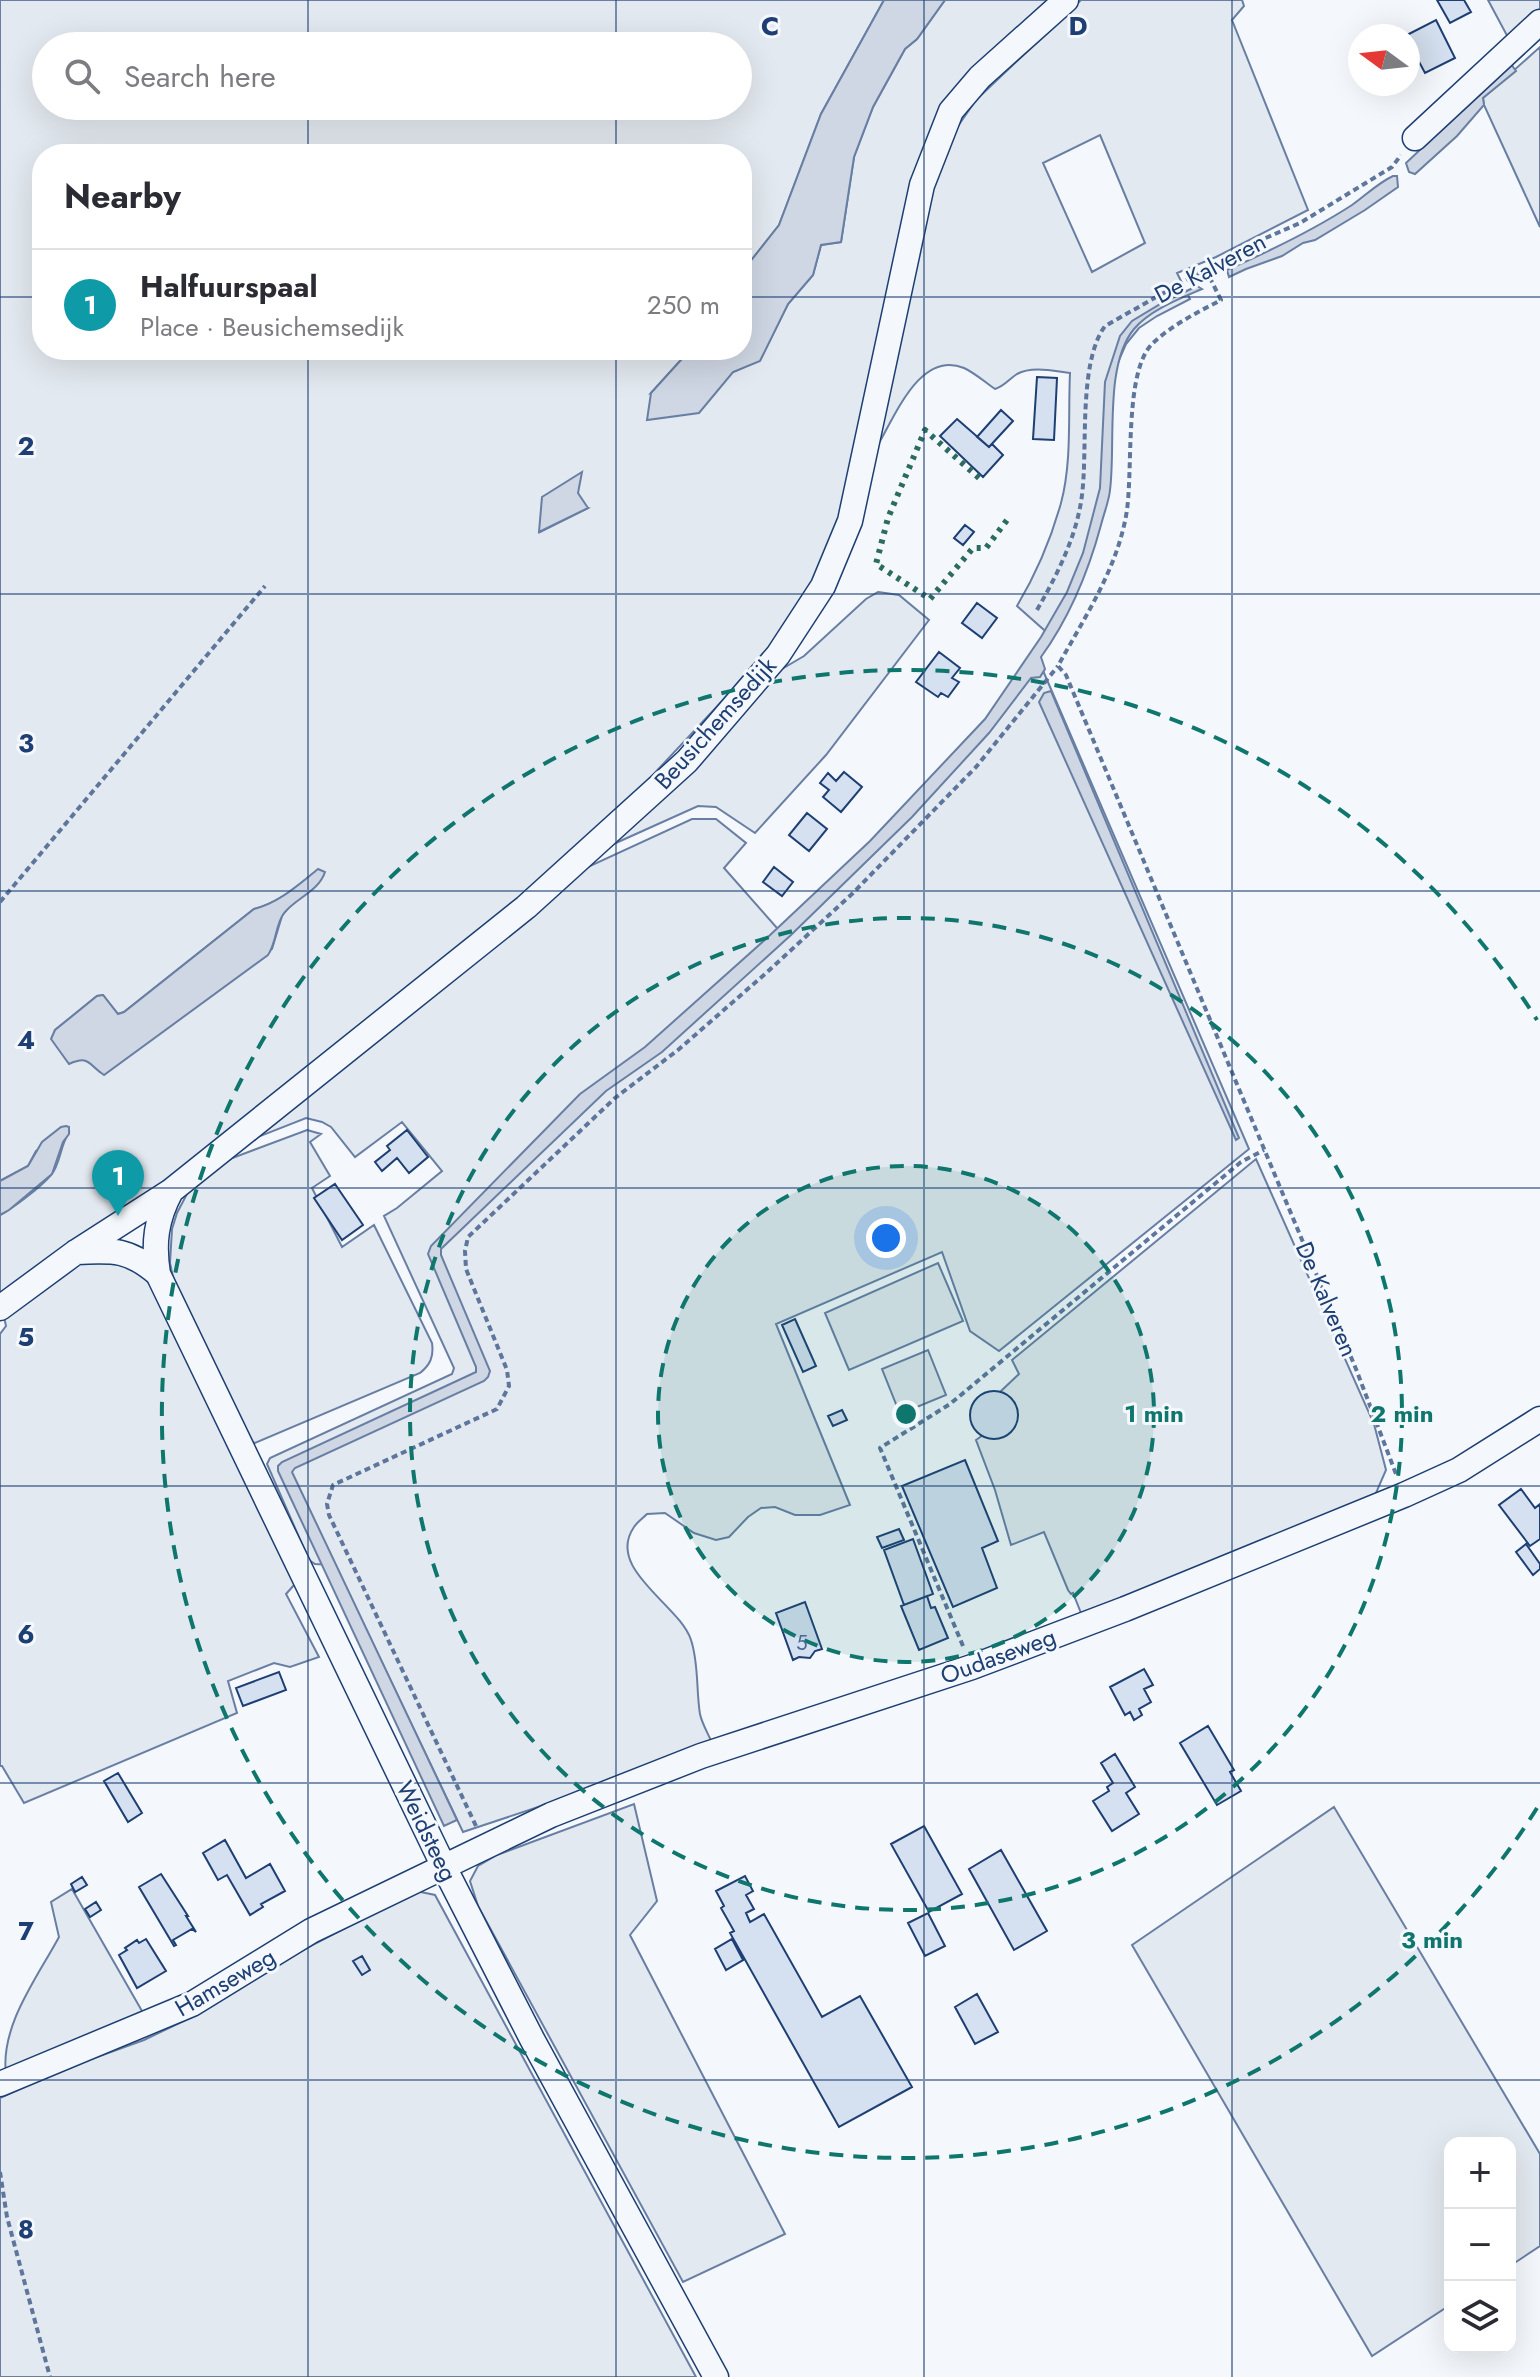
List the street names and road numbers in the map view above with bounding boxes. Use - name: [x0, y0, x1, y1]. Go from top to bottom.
- street label: De Kalveren: [1148, 224, 1272, 312]
- street label: Beusichemsedijk: [646, 649, 784, 797]
- street label: De Kalveren: [1287, 1236, 1367, 1362]
- street label: Oudaseweg: [935, 1619, 1061, 1693]
- street label: Weidsteeg: [388, 1775, 466, 1887]
- street label: Hamseweg: [168, 1939, 282, 2025]

